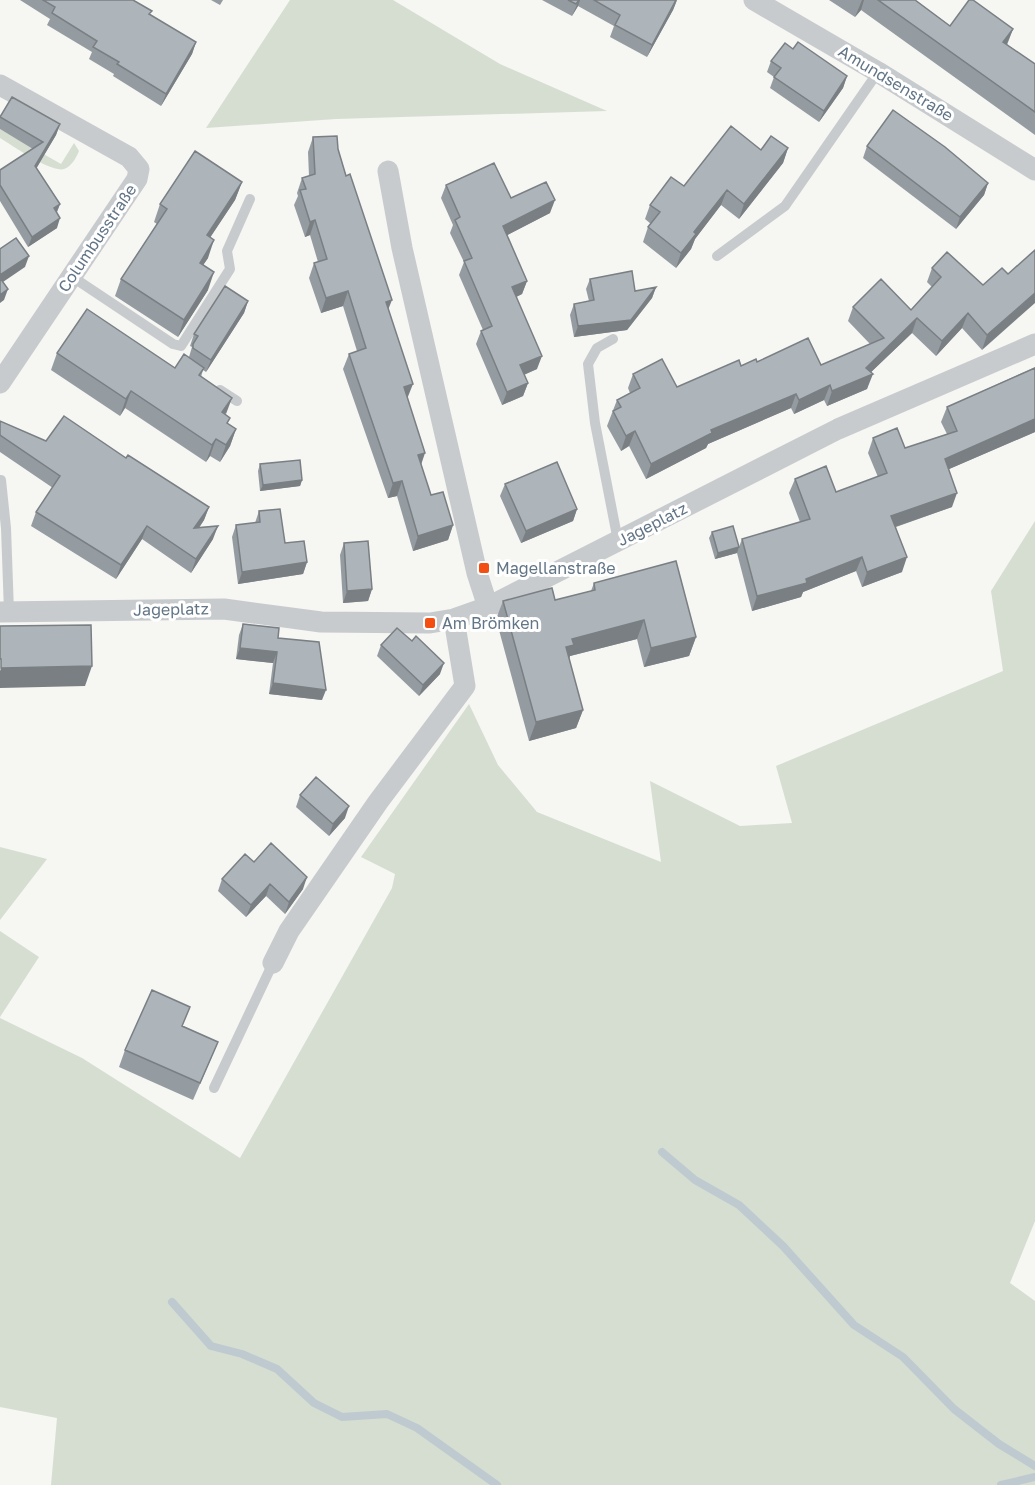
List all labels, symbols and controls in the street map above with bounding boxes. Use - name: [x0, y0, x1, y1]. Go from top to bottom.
- street label: Amundsenstraße: [835, 41, 957, 125]
- street label: Columbusstraße: [53, 180, 141, 296]
- street label: Jageplatz: [614, 498, 690, 550]
- place label: Magellanstraße: [496, 558, 616, 578]
- marker: Magellanstraße: [477, 561, 491, 575]
- street label: Jageplatz: [133, 598, 209, 620]
- place label: Am Brömken: [442, 613, 539, 633]
- marker: Am Brömken: [423, 616, 437, 630]

